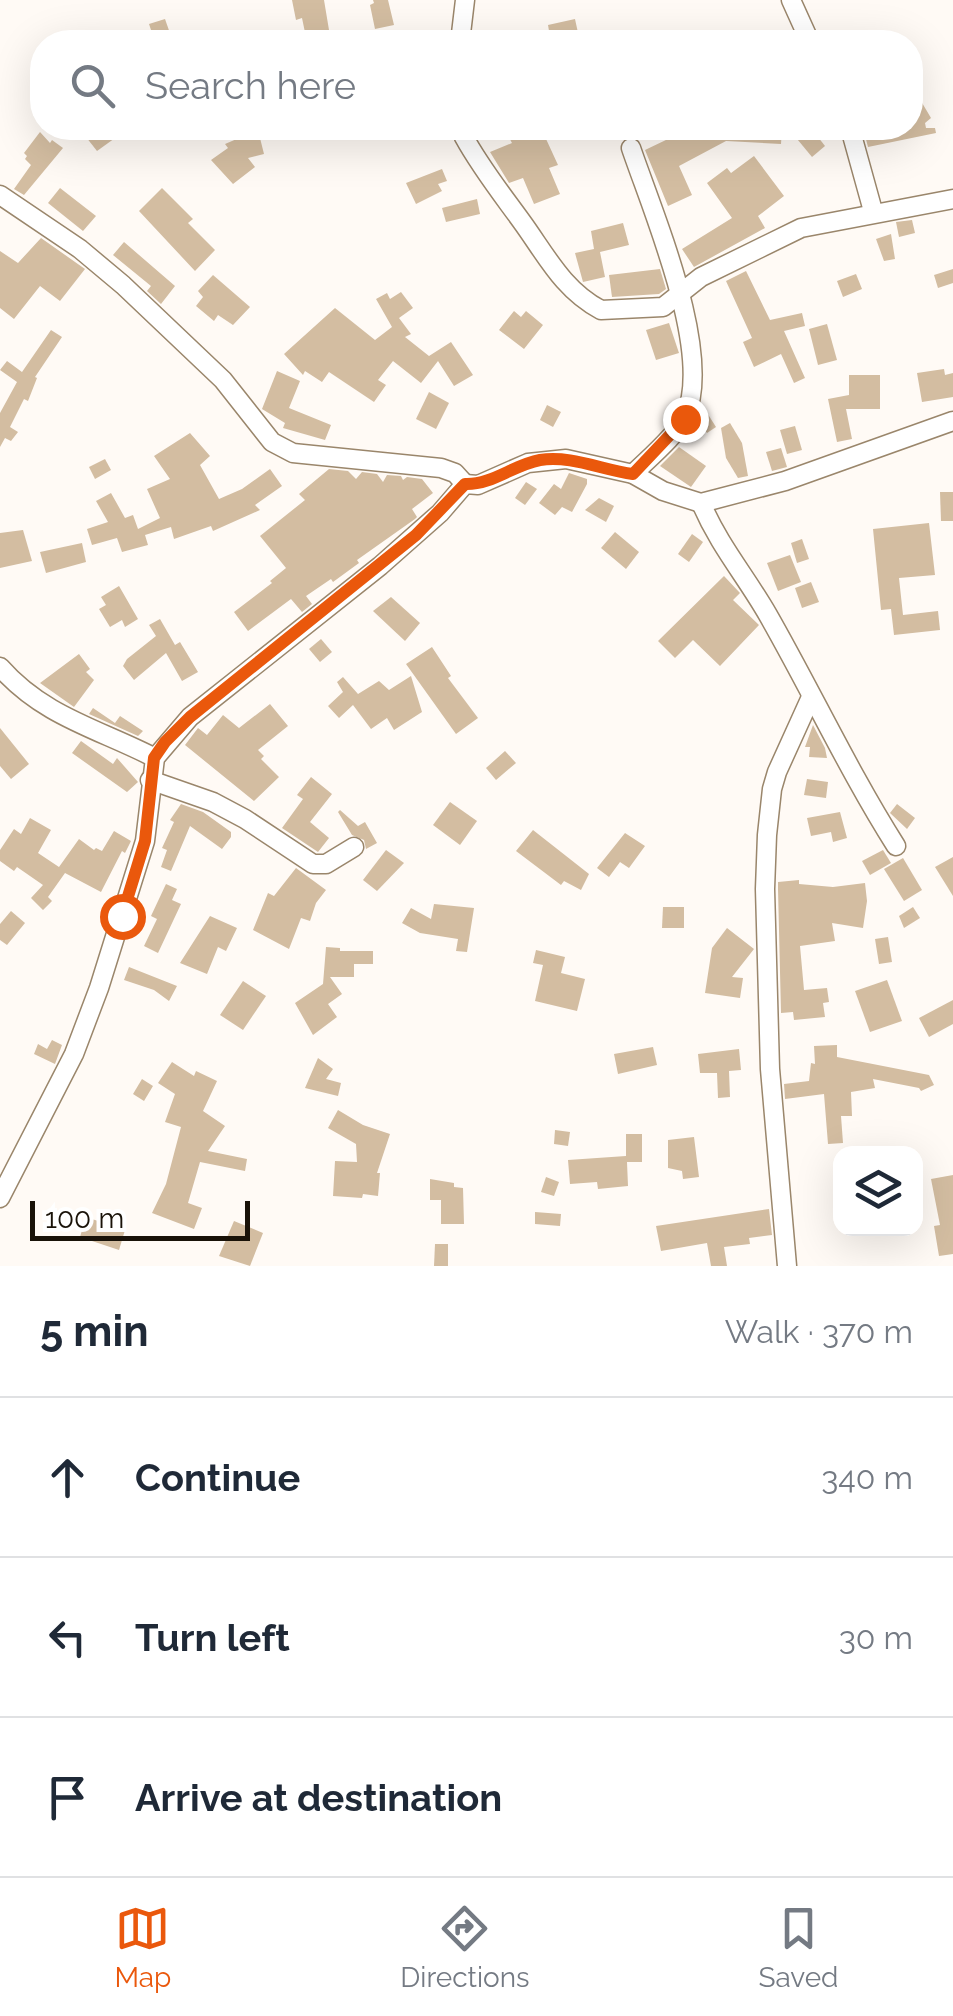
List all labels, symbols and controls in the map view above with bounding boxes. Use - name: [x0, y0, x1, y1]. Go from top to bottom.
- search box: [30, 30, 923, 140]
- icon: search: [65, 58, 120, 113]
- text: Search here: [145, 63, 356, 108]
- route end: [663, 397, 709, 443]
- route start: [100, 894, 146, 940]
- map controls: [833, 1146, 923, 1236]
- button: layers: [833, 1146, 923, 1236]
- scale bar: [30, 1196, 250, 1240]
- text: 100 m: [45, 1202, 124, 1235]
- text: 5 min: [40, 1307, 149, 1356]
- text: Walk · 370 m: [725, 1313, 913, 1350]
- icon: ahead: [40, 1450, 95, 1505]
- text: Continue: [135, 1455, 300, 1500]
- text: 340 m: [821, 1459, 913, 1496]
- icon: left: [40, 1610, 95, 1665]
- text: Turn left: [135, 1615, 290, 1660]
- text: 30 m: [839, 1619, 913, 1656]
- icon: arrive: [40, 1770, 95, 1825]
- text: Arrive at destination: [135, 1775, 502, 1820]
- tab: Map: [114, 1901, 171, 1994]
- tab: Directions: [400, 1901, 530, 1994]
- tab: Saved: [758, 1901, 839, 1994]

